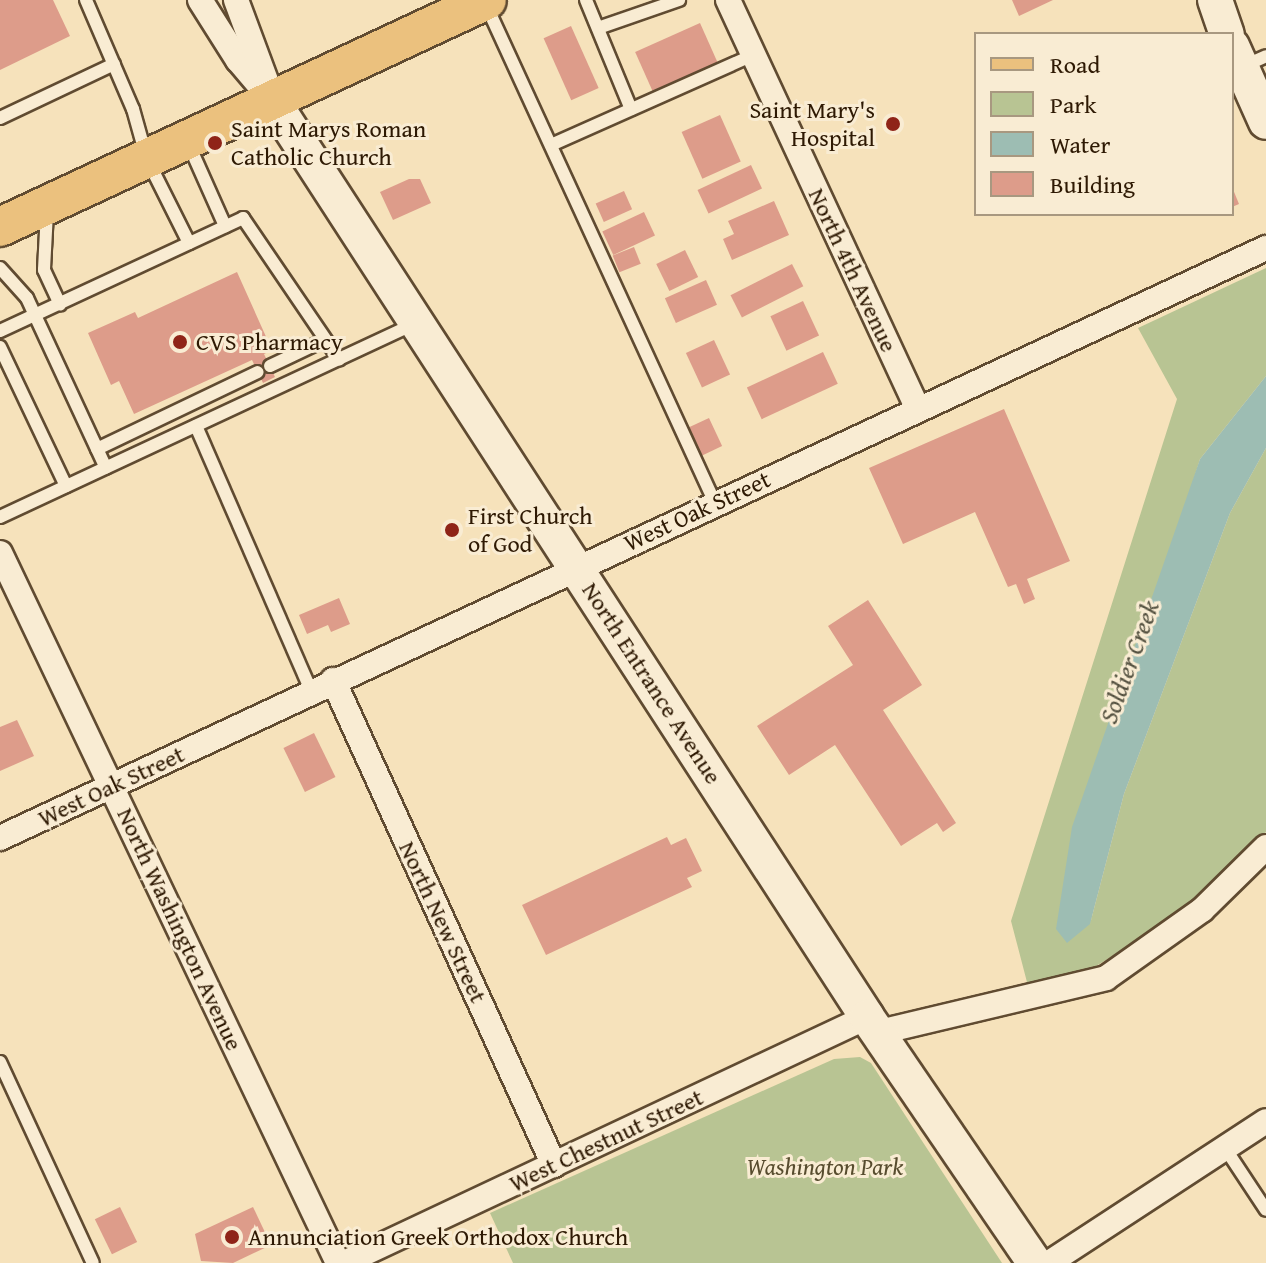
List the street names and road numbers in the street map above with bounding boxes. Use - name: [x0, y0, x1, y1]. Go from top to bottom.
- street label: North 4th Avenue: [802, 183, 904, 357]
- street label: West Oak Street: [619, 465, 775, 557]
- street label: North Entrance Avenue: [576, 577, 728, 789]
- street label: West Oak Street: [33, 740, 189, 832]
- street label: North Washington Avenue: [111, 803, 249, 1055]
- street label: North New Street: [393, 837, 493, 1007]
- street label: West Chestnut Street: [504, 1082, 708, 1198]

